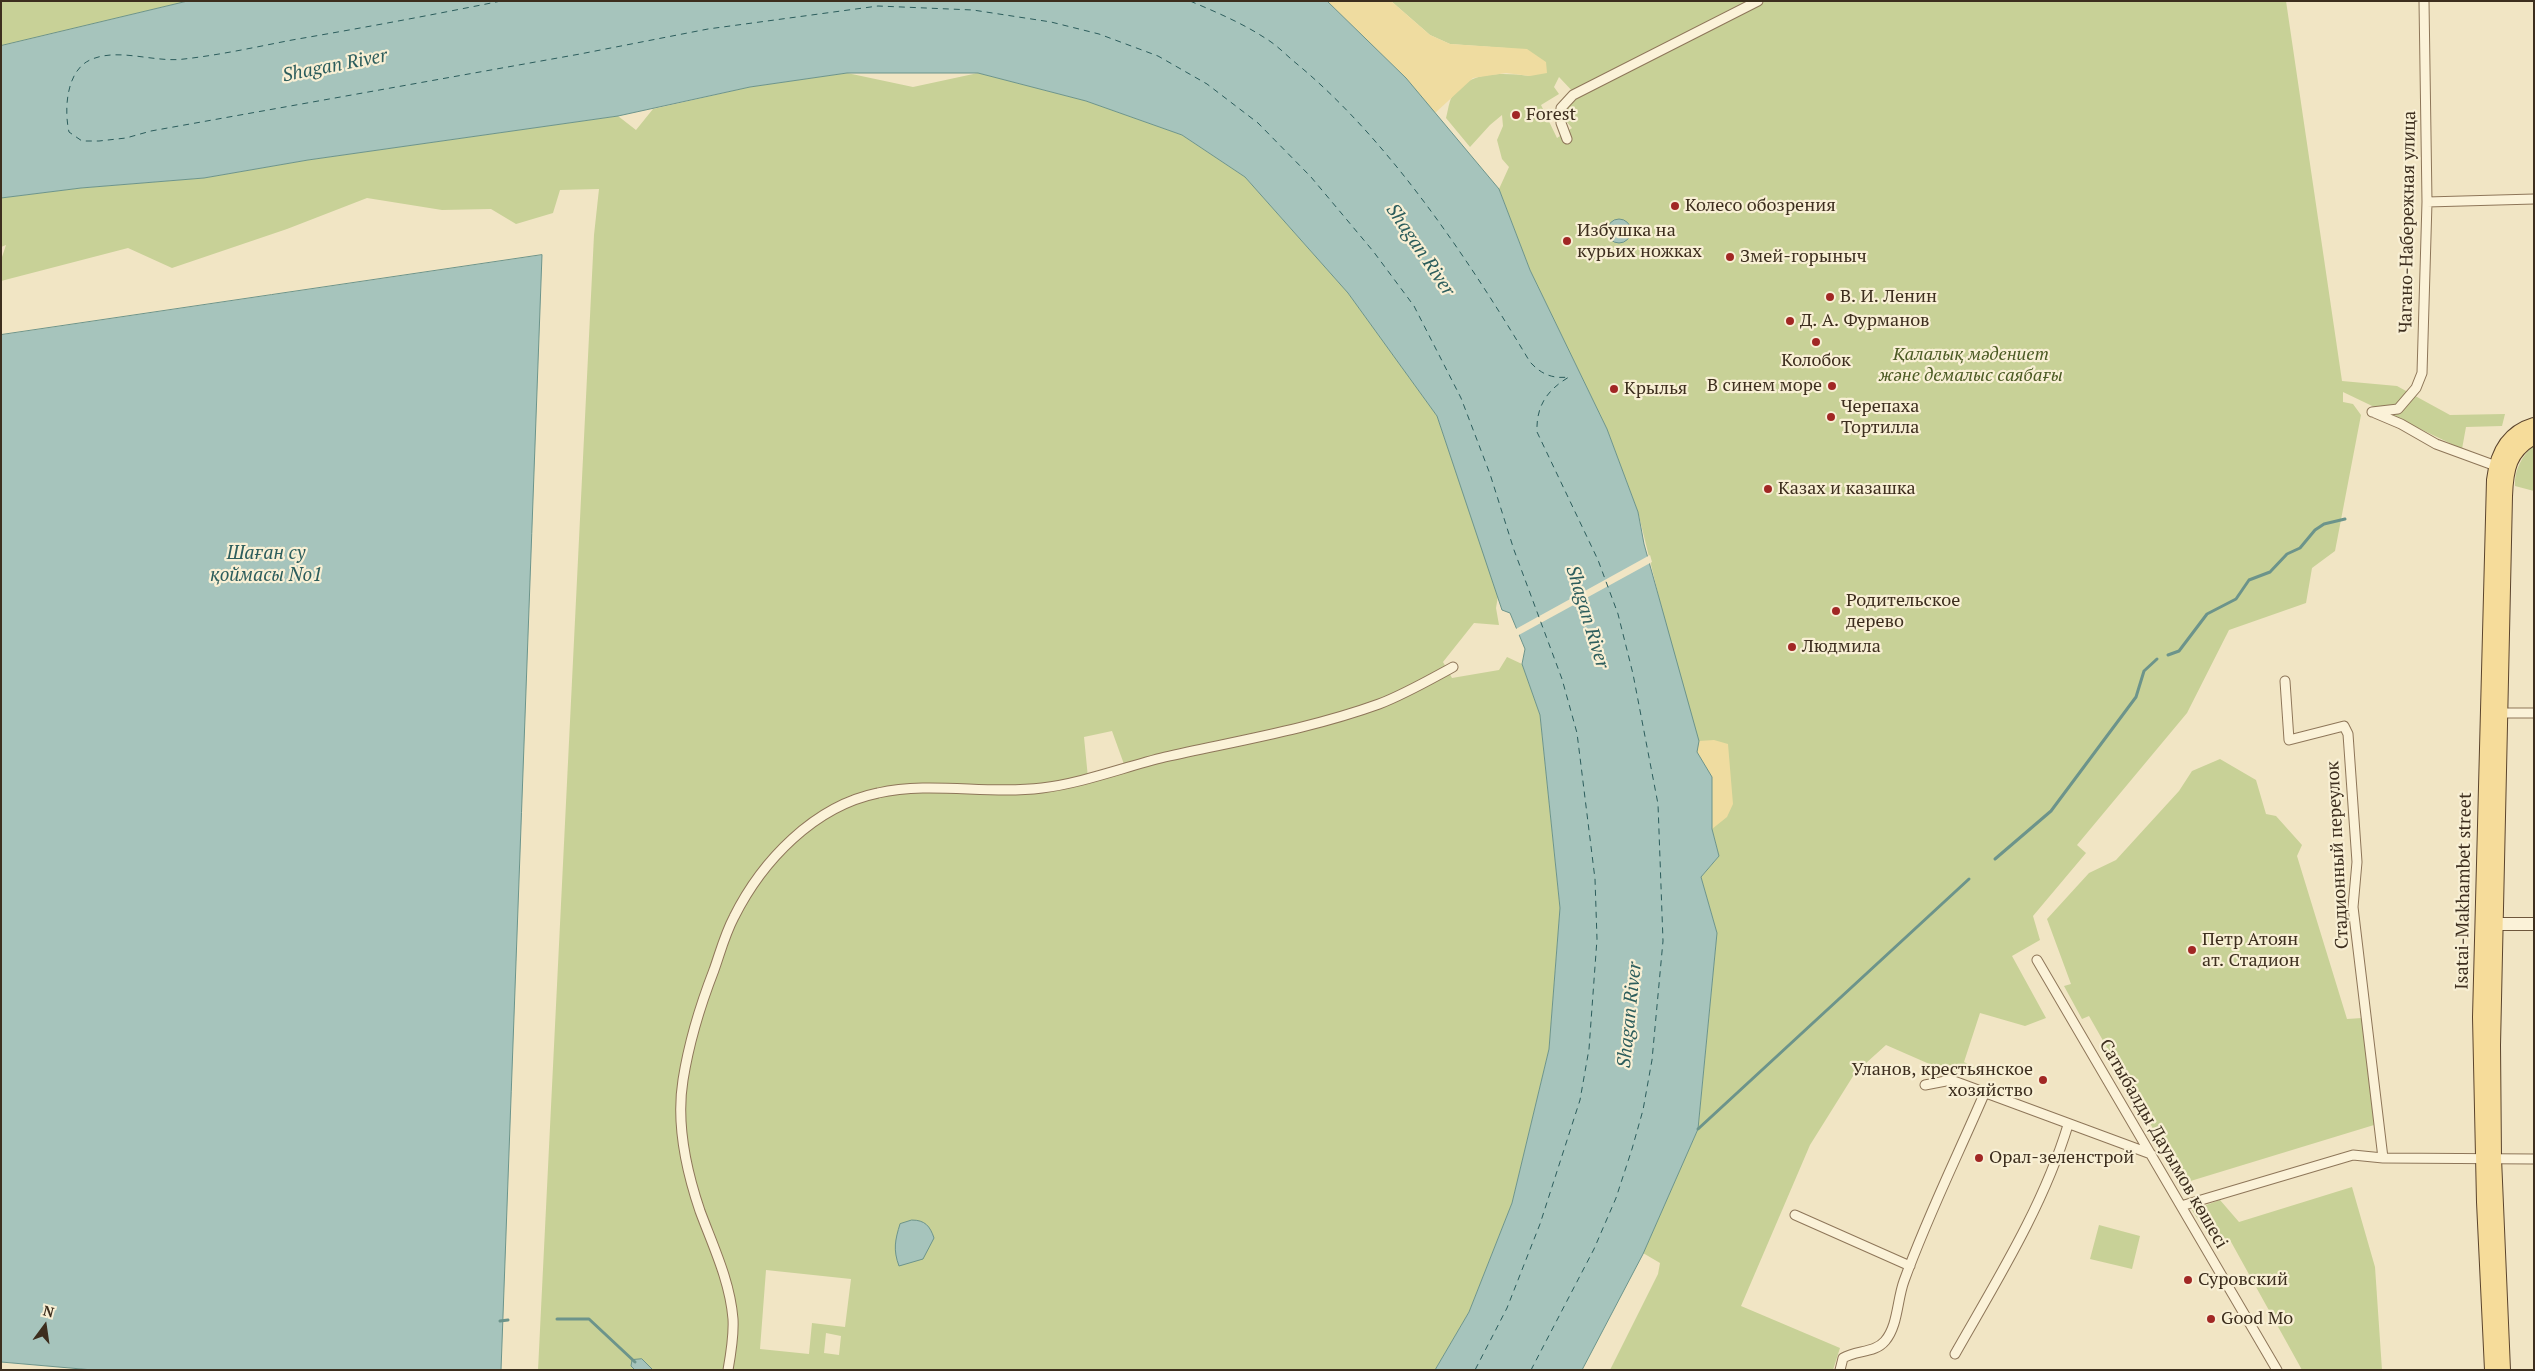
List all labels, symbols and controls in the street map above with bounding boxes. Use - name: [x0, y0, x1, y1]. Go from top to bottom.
- water label: Shagan River: [281, 45, 389, 87]
- place label: Forest: [1526, 104, 1576, 126]
- marker: Forest: [1510, 109, 1522, 121]
- street label: Чагано-Набережная улица: [2395, 111, 2421, 333]
- place label: Колесо обозрения: [1685, 195, 1836, 217]
- water label: Shagan River: [1381, 200, 1459, 300]
- marker: Колесо обозрения: [1669, 200, 1681, 212]
- place label: Избушка на курьих ножках: [1577, 220, 1702, 262]
- marker: Избушка на курьих ножках: [1561, 235, 1573, 247]
- place label: Змей-горыныч: [1740, 246, 1867, 268]
- marker: Змей-горыныч: [1724, 251, 1736, 263]
- place label: В. И. Ленин: [1840, 286, 1937, 308]
- marker: В. И. Ленин: [1824, 291, 1836, 303]
- place label: Д. А. Фурманов: [1800, 310, 1930, 332]
- marker: Д. А. Фурманов: [1784, 315, 1796, 327]
- marker: Колобок: [1810, 336, 1822, 348]
- park label: Қалалық мәдениет және демалыс саябағы: [1879, 344, 2063, 386]
- place label: Колобок: [1781, 350, 1851, 372]
- place label: В синем море: [1707, 375, 1822, 397]
- place label: Крылья: [1624, 378, 1687, 400]
- marker: В синем море: [1826, 380, 1838, 392]
- marker: Крылья: [1608, 383, 1620, 395]
- place label: Черепаха Тортилла: [1841, 396, 1919, 438]
- marker: Черепаха Тортилла: [1825, 411, 1837, 423]
- place label: Казах и казашка: [1778, 478, 1916, 500]
- marker: Казах и казашка: [1762, 483, 1774, 495]
- water label: Шаған су қоймасы No1: [210, 543, 322, 587]
- water label: Shagan River: [1561, 563, 1613, 671]
- place label: Родительское дерево: [1846, 590, 1960, 632]
- marker: Родительское дерево: [1830, 605, 1842, 617]
- place label: Людмила: [1802, 636, 1881, 658]
- marker: Людмила: [1786, 641, 1798, 653]
- street label: Стадионный переулок: [2322, 760, 2354, 950]
- street label: Isatai-Makhambet street: [2451, 792, 2477, 990]
- place label: Петр Атоян ат. Стадион: [2202, 929, 2300, 972]
- marker: Петр Атоян ат. Стадион: [2186, 944, 2198, 956]
- water label: Shagan River: [1613, 961, 1647, 1069]
- street label: Сатыбалды Дауымов көшесі: [2094, 1036, 2232, 1252]
- place label: Уланов, крестьянское хозяйство: [1852, 1059, 2033, 1102]
- marker: Уланов, крестьянское хозяйство: [2037, 1074, 2049, 1086]
- place label: Орал-зеленстрой: [1989, 1147, 2134, 1169]
- marker: Орал-зеленстрой: [1973, 1152, 1985, 1164]
- place label: Суровский: [2198, 1269, 2288, 1291]
- marker: Суровский: [2182, 1274, 2194, 1286]
- text: N: [41, 1300, 56, 1321]
- north arrow: [20, 1301, 70, 1351]
- place label: Good Mo: [2221, 1308, 2293, 1330]
- marker: Good Mo: [2205, 1313, 2217, 1325]

